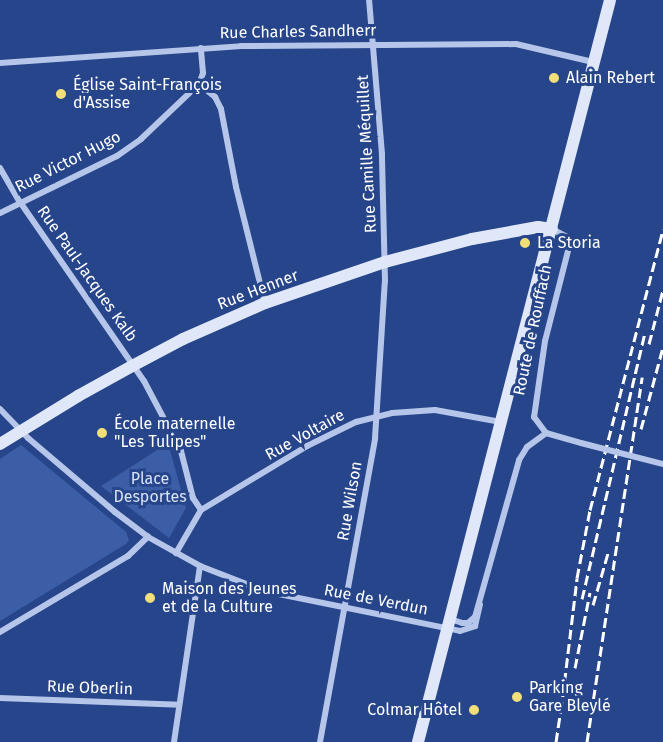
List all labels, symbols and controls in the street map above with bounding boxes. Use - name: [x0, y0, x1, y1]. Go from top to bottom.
- street label: Rue Charles Sandherr: [219, 21, 377, 43]
- place label: Alain Rebert: [566, 68, 655, 88]
- marker: Alain Rebert: [547, 71, 561, 85]
- street label: Rue Camille Méquillet: [353, 74, 381, 234]
- place label: Église Saint-François d'Assise: [73, 75, 222, 113]
- marker: Église Saint-François d'Assise: [54, 87, 68, 101]
- street label: Rue Victor Hugo: [12, 127, 124, 197]
- street label: Rue Paul-Jacques Kalb: [33, 202, 141, 346]
- place label: La Storia: [537, 233, 601, 253]
- marker: La Storia: [518, 236, 532, 250]
- street label: Route de Rouffach: [510, 263, 556, 397]
- street label: Rue Henner: [215, 266, 301, 314]
- street label: Rue Voltaire: [262, 405, 348, 465]
- place label: École maternelle "Les Tulipes": [114, 414, 235, 452]
- marker: École maternelle "Les Tulipes": [95, 426, 109, 440]
- street label: Rue Wilson: [334, 460, 366, 542]
- park label: Place Desportes: [113, 469, 187, 507]
- place label: Maison des Jeunes et de la Culture: [162, 579, 297, 617]
- street label: Rue de Verdun: [322, 580, 430, 620]
- marker: Maison des Jeunes et de la Culture: [143, 591, 157, 605]
- street label: Rue Oberlin: [47, 677, 133, 699]
- place label: Parking Gare Bleylé: [529, 678, 611, 716]
- marker: Parking Gare Bleylé: [510, 690, 524, 704]
- place label: Colmar Hôtel: [367, 700, 462, 720]
- marker: Colmar Hôtel: [467, 703, 481, 717]

